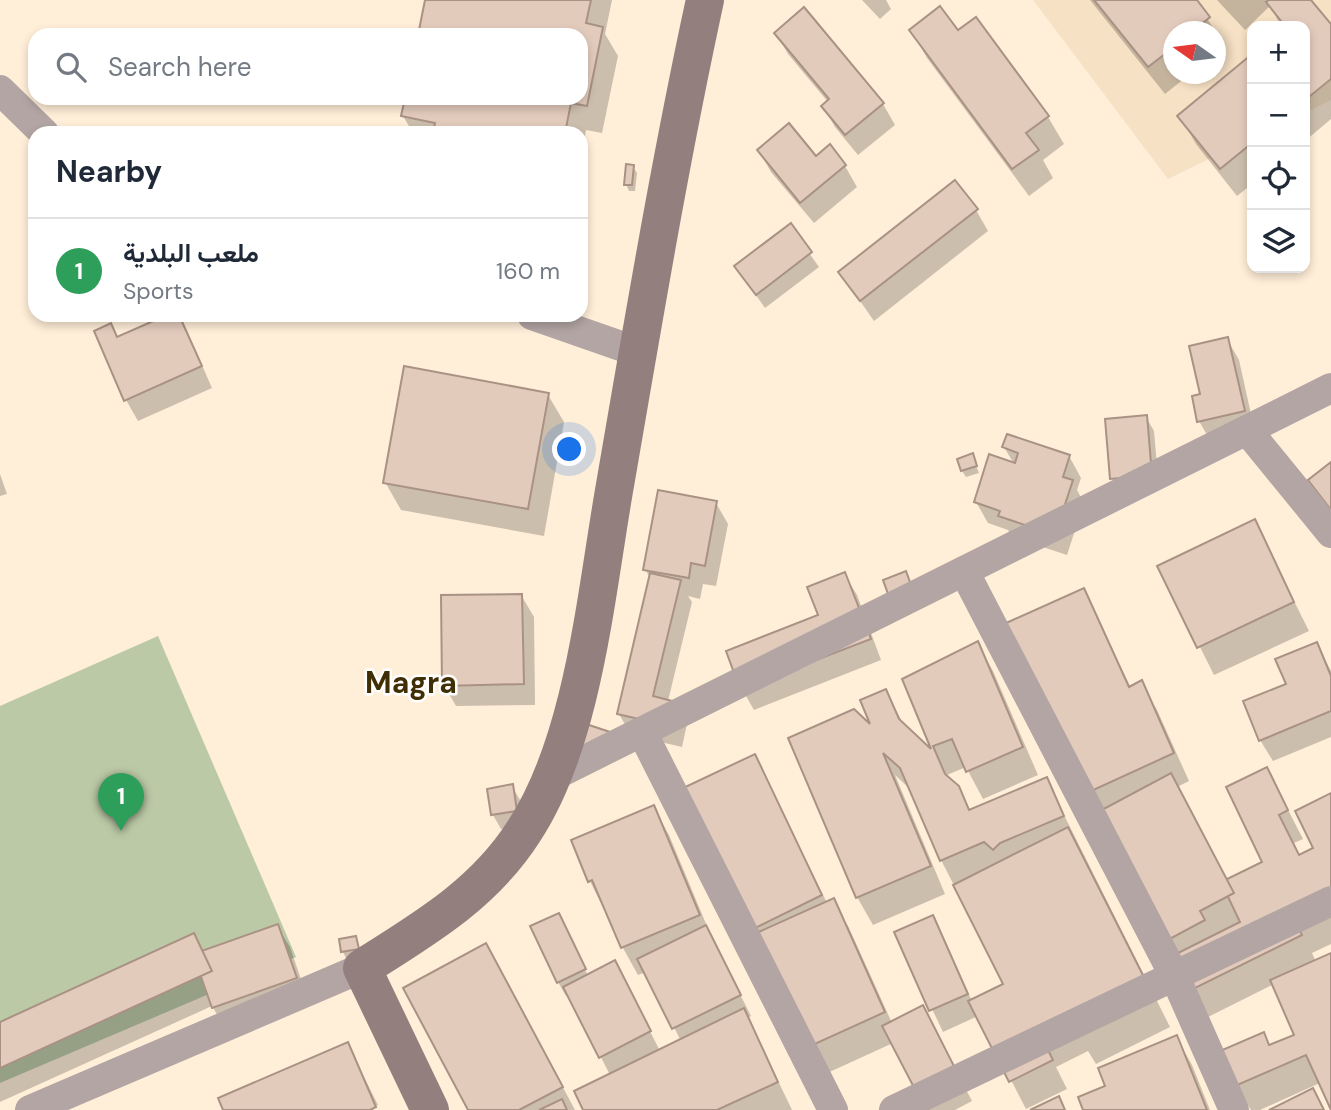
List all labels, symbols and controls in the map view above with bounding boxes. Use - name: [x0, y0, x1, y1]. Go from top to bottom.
- north arrow: [1163, 21, 1226, 84]
- map controls: [1247, 21, 1310, 273]
- button: +: [1247, 21, 1310, 84]
- search box: [28, 28, 588, 105]
- icon: search: [52, 48, 90, 86]
- text: Search here: [108, 50, 251, 84]
- button: −: [1247, 84, 1310, 147]
- button: locate: [1247, 147, 1310, 210]
- text: Nearby: [56, 152, 162, 191]
- button: layers: [1247, 210, 1310, 273]
- text: ملعب البلدية: [123, 236, 259, 270]
- text: 1: [75, 256, 83, 286]
- text: 160 m: [496, 256, 560, 286]
- text: Sports: [123, 276, 193, 306]
- your location: [552, 432, 586, 466]
- district label: Magra: [365, 663, 457, 702]
- pin: 1: [98, 773, 144, 831]

